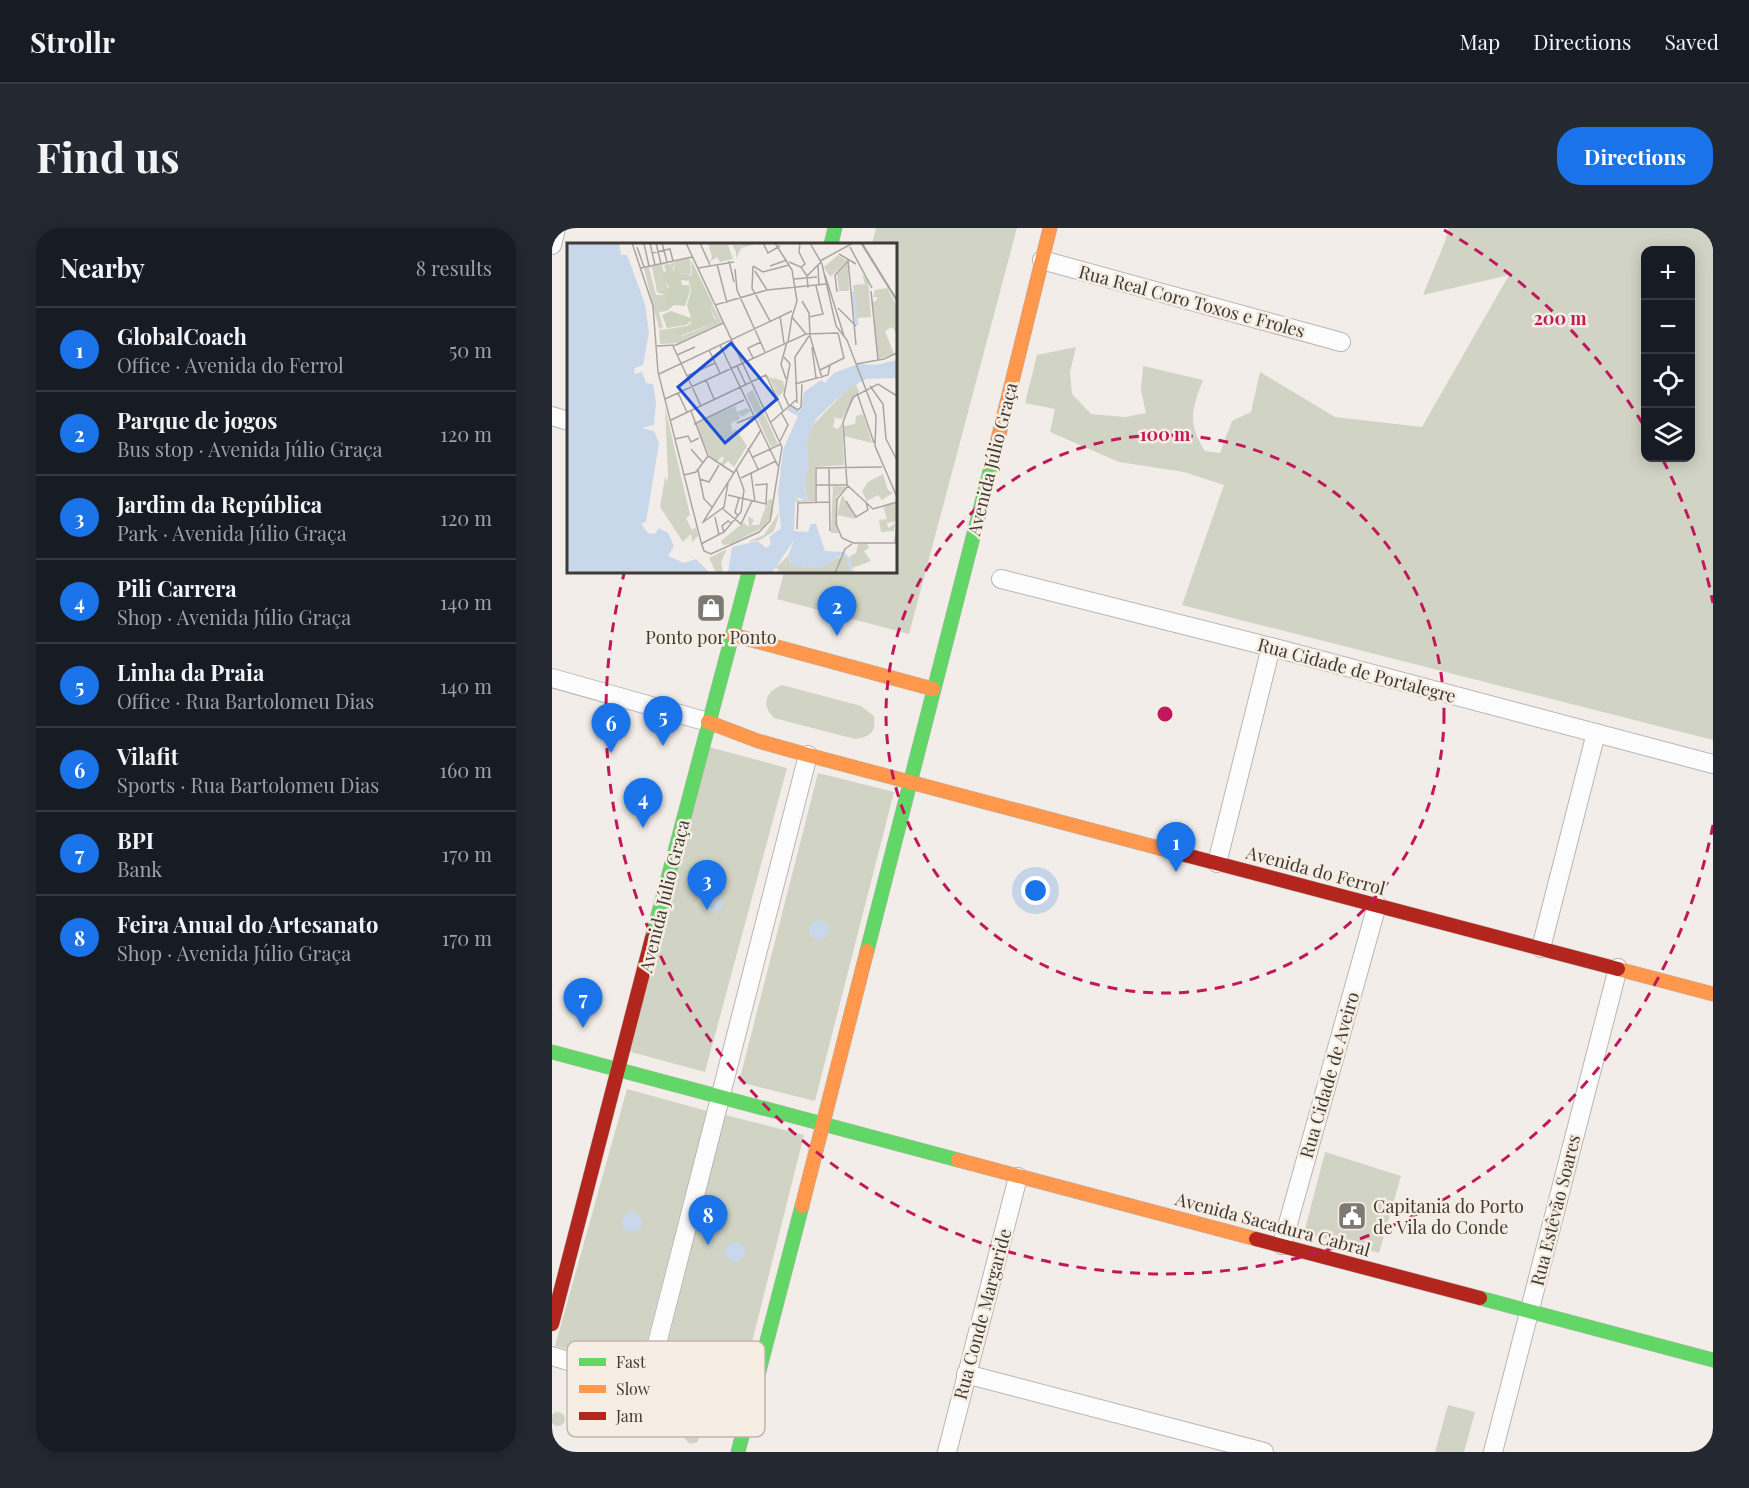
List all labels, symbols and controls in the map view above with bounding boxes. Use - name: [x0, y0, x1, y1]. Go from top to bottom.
- text: Strollr: [30, 23, 115, 60]
- text: Map: [1459, 27, 1500, 55]
- text: Directions: [1533, 27, 1631, 55]
- text: Saved: [1664, 27, 1719, 55]
- button: Directions: [1557, 127, 1713, 185]
- text: Find us: [36, 128, 180, 184]
- inset map: [567, 243, 897, 573]
- map controls: [1641, 246, 1695, 462]
- button: +: [1641, 246, 1695, 300]
- text: Nearby: [60, 250, 145, 285]
- text: 8 results: [416, 254, 492, 281]
- street label: Rua Real Coro Toxos e Froles: [1076, 259, 1308, 343]
- button: −: [1641, 300, 1695, 354]
- text: 200 m: [1533, 306, 1587, 330]
- text: GlobalCoach: [117, 321, 247, 351]
- text: 1: [76, 336, 83, 363]
- text: 50 m: [449, 336, 492, 363]
- text: Office · Avenida do Ferrol: [117, 351, 344, 378]
- button: locate: [1641, 354, 1695, 408]
- street label: Avenida Júlio Graça: [961, 380, 1023, 539]
- text: Parque de jogos: [117, 405, 277, 435]
- button: layers: [1641, 408, 1695, 462]
- text: 2: [74, 420, 85, 447]
- text: 120 m: [440, 420, 492, 447]
- text: 100 m: [1140, 422, 1191, 446]
- text: Bus stop · Avenida Júlio Graça: [117, 435, 383, 462]
- text: Jardim da República: [117, 489, 322, 519]
- text: 3: [75, 504, 84, 531]
- text: 120 m: [440, 504, 492, 531]
- text: Park · Avenida Júlio Graça: [117, 519, 347, 546]
- text: Pili Carrera: [117, 573, 237, 603]
- pin: 2: [818, 586, 856, 636]
- text: 4: [74, 588, 85, 615]
- text: 140 m: [440, 588, 492, 615]
- shop icon: Ponto por Ponto: [695, 592, 727, 624]
- text: Shop · Avenida Júlio Graça: [117, 603, 351, 630]
- place label: Ponto por Ponto: [645, 625, 777, 649]
- street label: Rua Cidade de Portalegre: [1255, 632, 1459, 708]
- text: Linha da Praia: [117, 657, 264, 687]
- text: 5: [75, 672, 84, 699]
- text: 140 m: [440, 672, 492, 699]
- text: Office · Rua Bartolomeu Dias: [117, 687, 374, 714]
- pin: 5: [644, 696, 682, 746]
- pin: 6: [592, 704, 630, 753]
- centre of rings: [1155, 704, 1175, 724]
- text: Vilafit: [117, 741, 179, 771]
- text: 6: [74, 756, 85, 783]
- text: 160 m: [440, 756, 492, 783]
- text: Sports · Rua Bartolomeu Dias: [117, 771, 379, 798]
- pin: 4: [624, 778, 662, 828]
- street label: Avenida Júlio Graça: [633, 817, 695, 976]
- pin: 1: [1156, 822, 1196, 872]
- text: BPI: [117, 825, 154, 855]
- text: 7: [75, 840, 84, 867]
- text: 170 m: [442, 840, 492, 867]
- street label: Avenida do Ferrol: [1243, 840, 1388, 900]
- text: Bank: [117, 855, 162, 882]
- pin: 3: [688, 860, 726, 910]
- your location: [1021, 876, 1050, 905]
- text: Feira Anual do Artesanato: [117, 909, 378, 939]
- text: 8: [74, 924, 85, 951]
- text: 170 m: [442, 924, 492, 951]
- text: Shop · Avenida Júlio Graça: [117, 939, 351, 966]
- pin: 7: [564, 978, 603, 1028]
- street label: Rua Cidade de Aveiro: [1294, 989, 1364, 1161]
- street label: Rua Estêvão Soares: [1525, 1132, 1585, 1288]
- street label: Avenida Sacadura Cabral: [1172, 1186, 1373, 1262]
- place label: Capitania do Porto de Vila do Conde: [1373, 1194, 1524, 1239]
- pin: 8: [688, 1196, 728, 1245]
- public building icon: Capitania do Porto de Vila do Conde: [1336, 1200, 1368, 1232]
- street label: Rua Conde Margaride: [948, 1226, 1016, 1402]
- legend: [567, 1341, 765, 1437]
- text: Fast: [616, 1351, 646, 1372]
- text: Slow: [616, 1378, 651, 1399]
- text: Jam: [615, 1405, 643, 1426]

